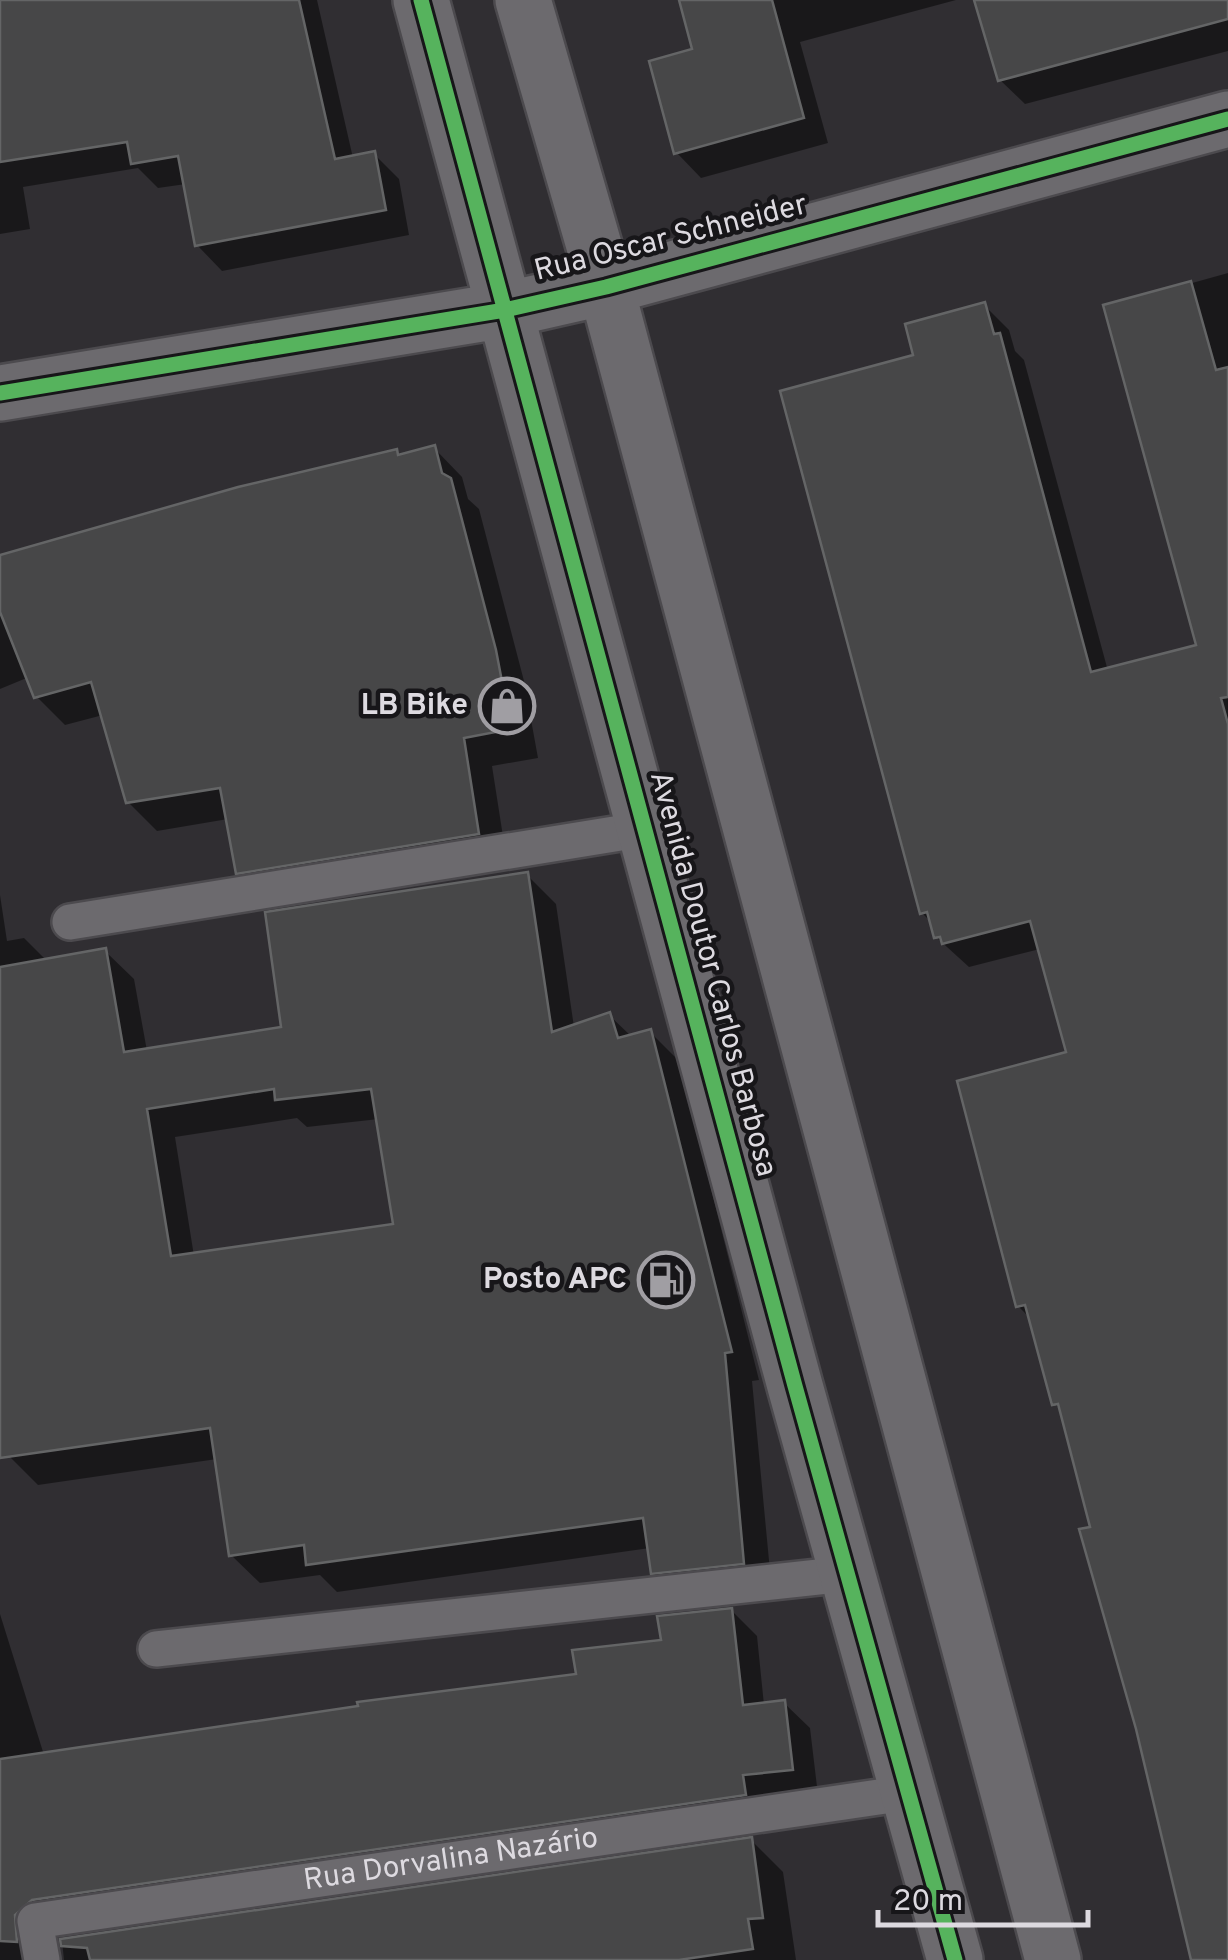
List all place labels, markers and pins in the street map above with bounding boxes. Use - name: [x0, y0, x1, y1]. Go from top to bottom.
- shop icon: LB Bike: [477, 676, 537, 736]
- place label: LB Bike: [361, 688, 468, 725]
- fuel station icon: Posto APC: [636, 1250, 696, 1310]
- place label: Posto APC: [483, 1262, 627, 1299]

